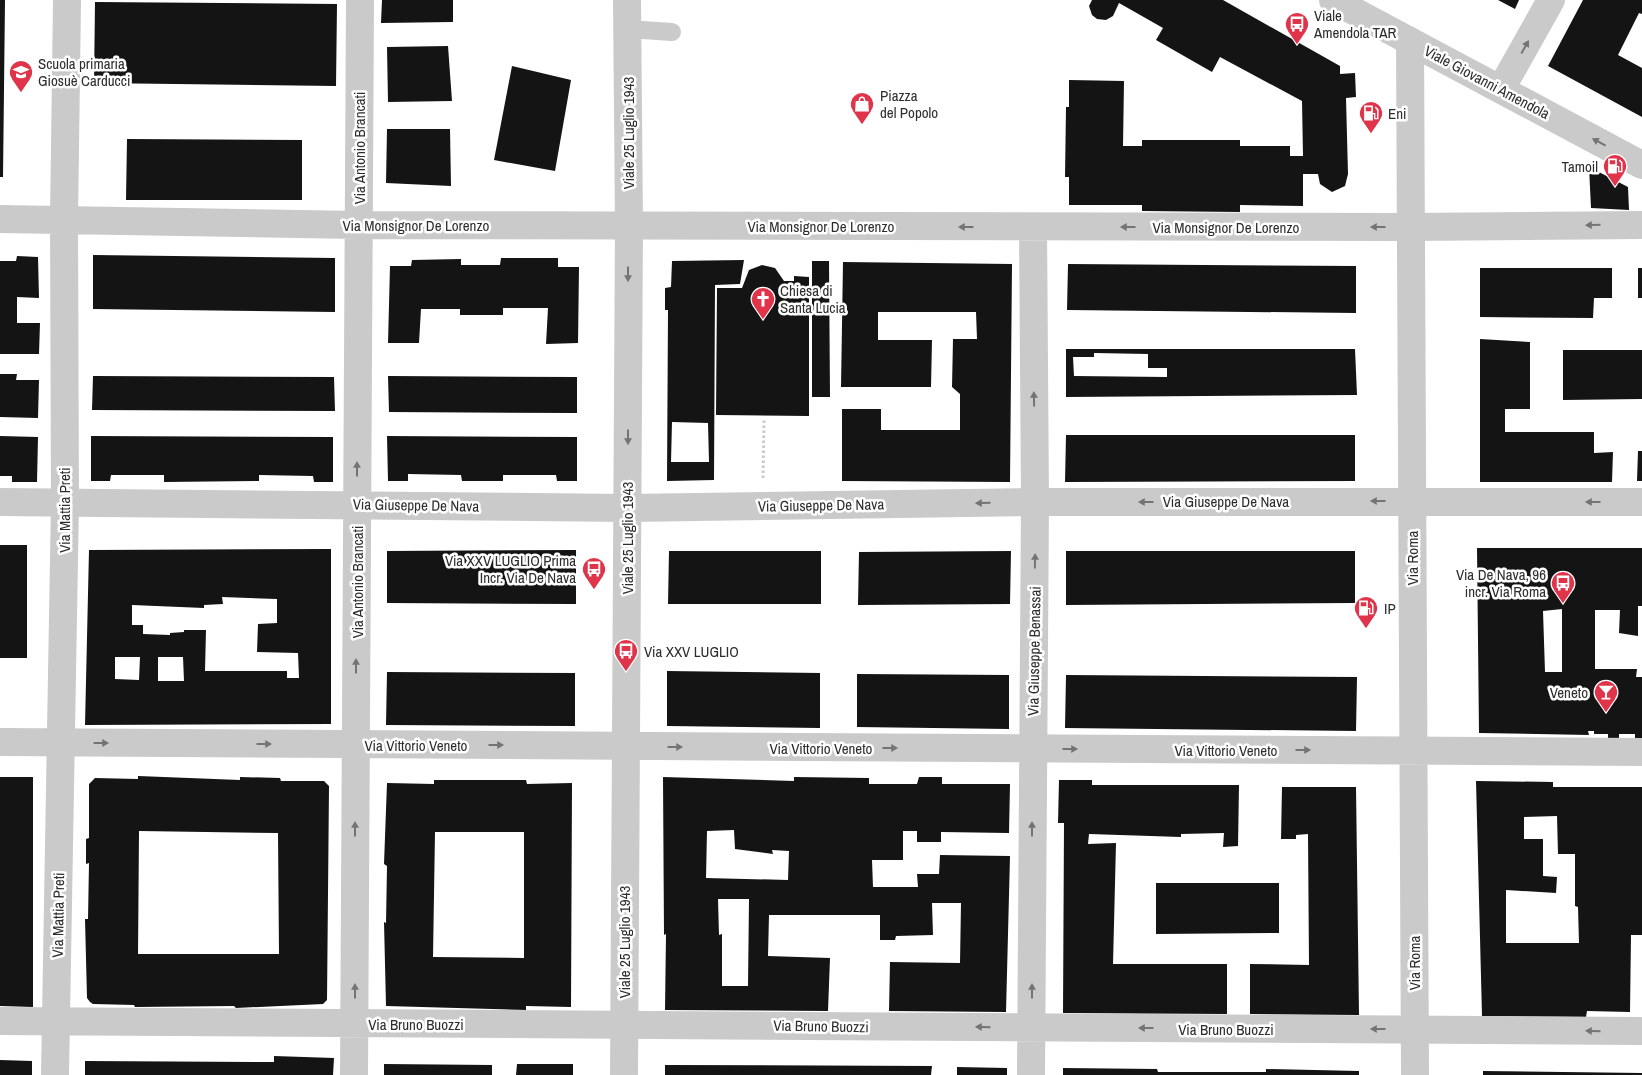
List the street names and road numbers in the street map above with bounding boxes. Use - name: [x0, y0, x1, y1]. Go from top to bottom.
- street label: Viale Giovanni Amendola: [1421, 40, 1554, 124]
- street label: Viale 25 Luglio 1943: [618, 77, 639, 189]
- street label: Via Antonio Brancati: [349, 92, 370, 204]
- street label: Via Monsignor De Lorenzo: [343, 215, 490, 236]
- street label: Via Monsignor De Lorenzo: [748, 216, 895, 237]
- street label: Via Monsignor De Lorenzo: [1153, 217, 1300, 238]
- street label: Via Mattia Preti: [54, 467, 75, 553]
- street label: Viale 25 Luglio 1943: [617, 482, 638, 594]
- street label: Via Giuseppe De Nava: [1163, 491, 1289, 512]
- street label: Via Giuseppe De Nava: [353, 493, 479, 517]
- street label: Via Giuseppe De Nava: [758, 493, 884, 517]
- street label: Via Antonio Brancati: [347, 526, 368, 638]
- street label: Via Roma: [1402, 531, 1423, 585]
- street label: Via Giuseppe Benassai: [1022, 586, 1046, 716]
- street label: Via Vittorio Veneto: [365, 735, 468, 756]
- street label: Via Vittorio Veneto: [770, 738, 873, 759]
- street label: Via Vittorio Veneto: [1175, 740, 1278, 761]
- street label: Via Mattia Preti: [47, 872, 69, 958]
- street label: Viale 25 Luglio 1943: [614, 886, 635, 998]
- street label: Via Roma: [1404, 936, 1425, 990]
- street label: Via Bruno Buozzi: [368, 1014, 464, 1035]
- street label: Via Bruno Buozzi: [773, 1015, 869, 1037]
- street label: Via Bruno Buozzi: [1178, 1019, 1274, 1040]

